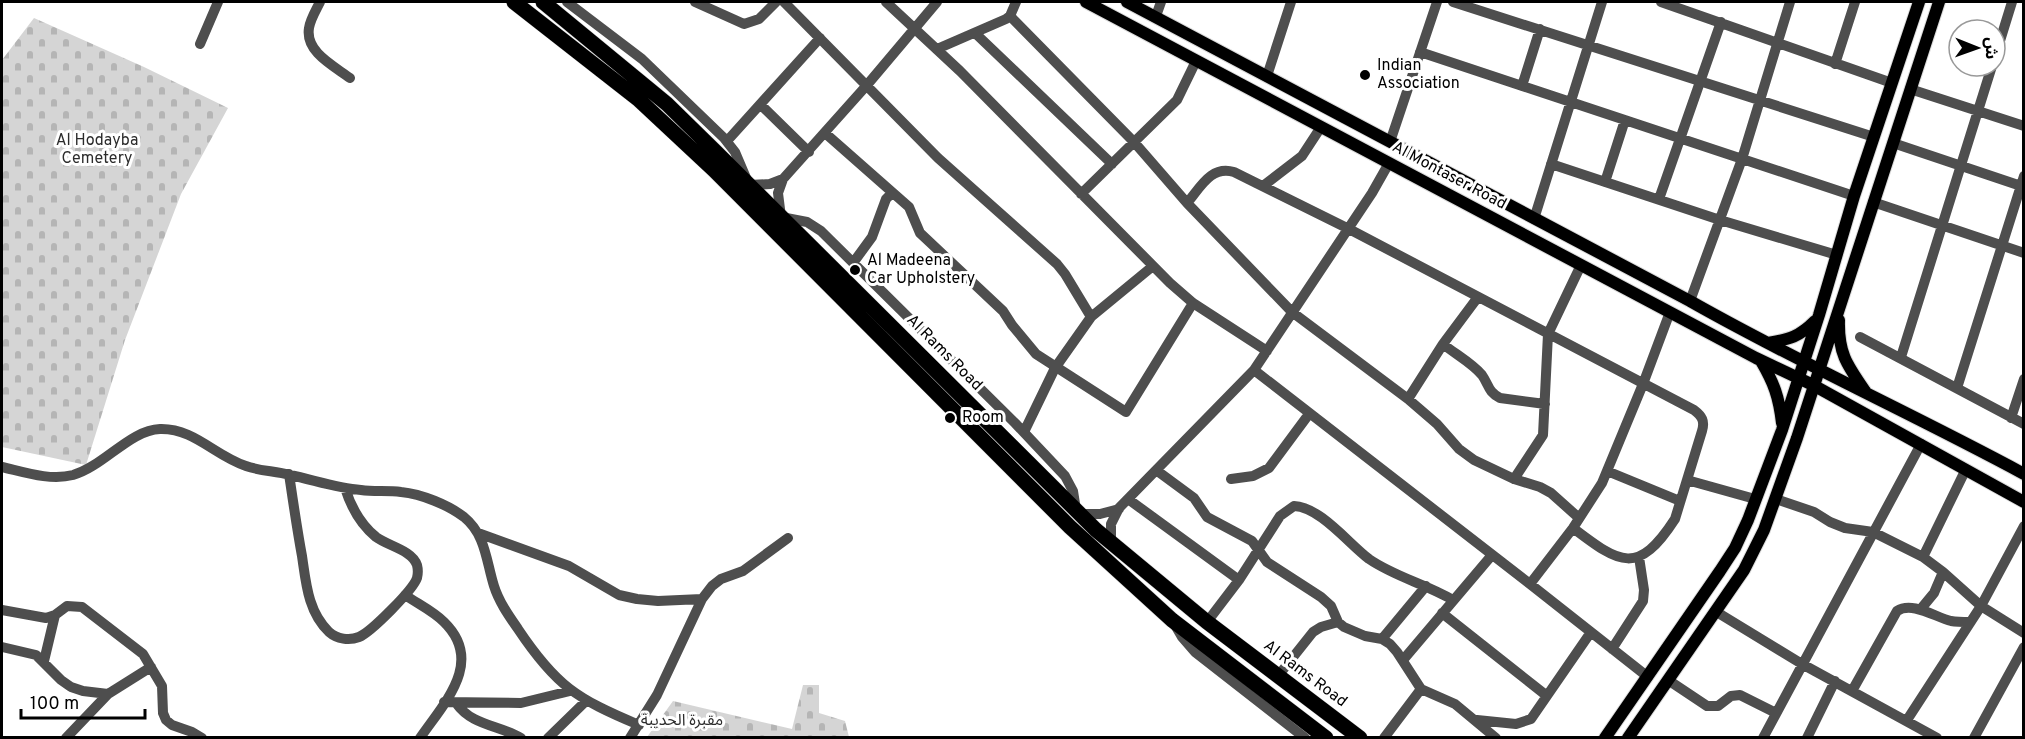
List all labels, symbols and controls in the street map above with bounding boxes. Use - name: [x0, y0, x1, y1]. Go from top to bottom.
- north arrow: [1947, 18, 2007, 78]
- text: ش: [1980, 37, 2000, 59]
- place label: Indian Association: [1377, 56, 1460, 94]
- marker: Indian Association: [1358, 68, 1372, 82]
- park label: Al Hodayba Cemetery: [56, 131, 138, 169]
- street label: Al Montaser Road: [1388, 137, 1510, 215]
- place label: Al Madeena Car Upholstery: [867, 251, 975, 289]
- marker: Al Madeena Car Upholstery: [848, 263, 862, 277]
- street label: Al Rams Road: [902, 311, 986, 395]
- place label: Room: [962, 408, 1004, 428]
- marker: Room: [943, 411, 957, 425]
- street label: Al Rams Road: [1259, 636, 1351, 712]
- scale bar: [21, 682, 146, 720]
- text: 100 m: [30, 693, 79, 716]
- park label: مقبرة الحديبة: [641, 711, 723, 731]

